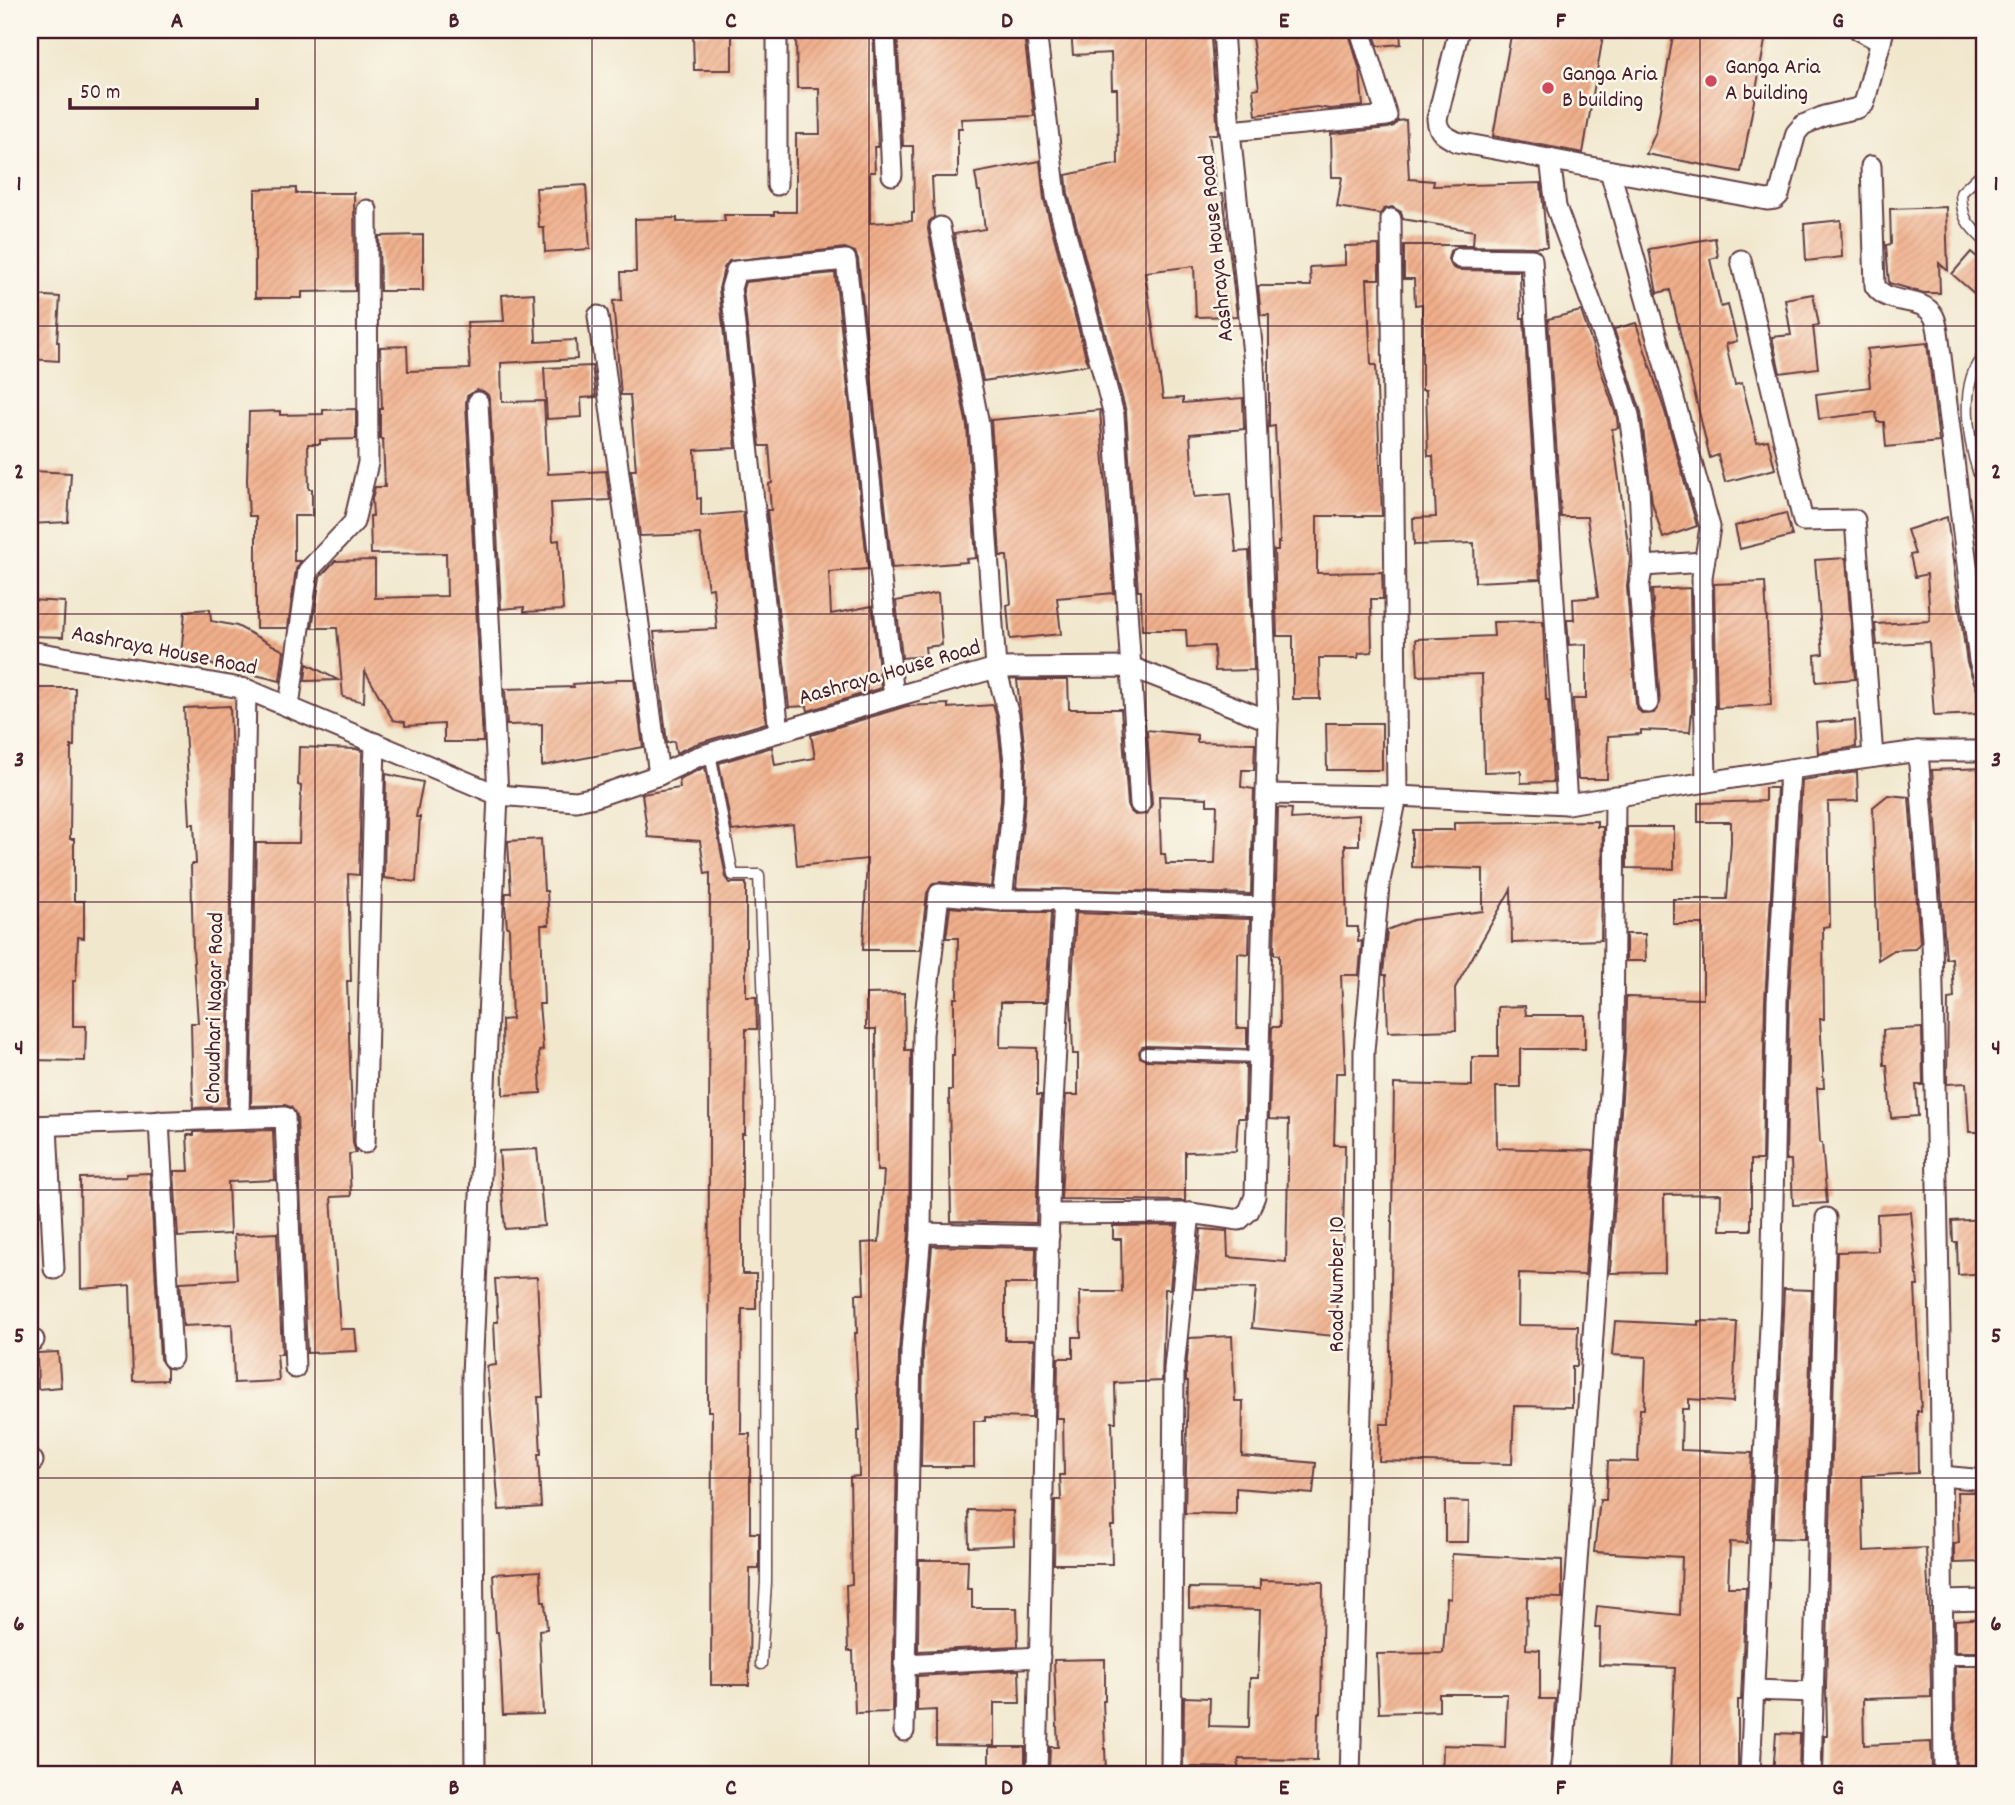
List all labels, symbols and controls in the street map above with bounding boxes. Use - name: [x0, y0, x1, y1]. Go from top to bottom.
- text: A: [171, 6, 183, 39]
- text: B: [449, 6, 460, 39]
- text: C: [725, 6, 737, 39]
- text: D: [1001, 6, 1013, 39]
- text: E: [1279, 6, 1290, 39]
- text: F: [1556, 6, 1567, 39]
- text: G: [1832, 6, 1844, 39]
- place label: Ganga Aria A building: [1725, 52, 1821, 111]
- place label: Ganga Aria B building: [1562, 59, 1658, 118]
- scale bar: [70, 66, 257, 110]
- marker: Ganga Aria A building: [1703, 73, 1719, 89]
- text: 50 m: [80, 79, 120, 109]
- marker: Ganga Aria B building: [1540, 80, 1556, 96]
- street label: Aashraya House Road: [1192, 153, 1244, 343]
- text: 1: [16, 169, 22, 202]
- text: 1: [1993, 169, 1999, 202]
- text: 2: [14, 457, 24, 490]
- text: 2: [1991, 457, 2001, 490]
- street label: Aashraya House Road: [68, 618, 260, 686]
- street label: Aashraya House Road: [795, 632, 985, 716]
- text: 3: [14, 745, 24, 778]
- text: 3: [1991, 745, 2001, 778]
- street label: Choudhari Nagar Road: [198, 912, 234, 1104]
- text: 4: [14, 1033, 24, 1066]
- text: 4: [1991, 1033, 2001, 1066]
- street label: Road Number 10: [1322, 1216, 1355, 1352]
- text: 5: [14, 1321, 24, 1354]
- text: 5: [1991, 1321, 2001, 1354]
- text: 6: [13, 1609, 25, 1642]
- text: 6: [1990, 1609, 2002, 1642]
- text: A: [171, 1773, 183, 1805]
- text: B: [449, 1773, 460, 1805]
- text: C: [725, 1773, 737, 1805]
- text: D: [1001, 1773, 1013, 1805]
- text: E: [1279, 1773, 1290, 1805]
- text: F: [1556, 1773, 1567, 1805]
- text: G: [1832, 1773, 1844, 1805]

